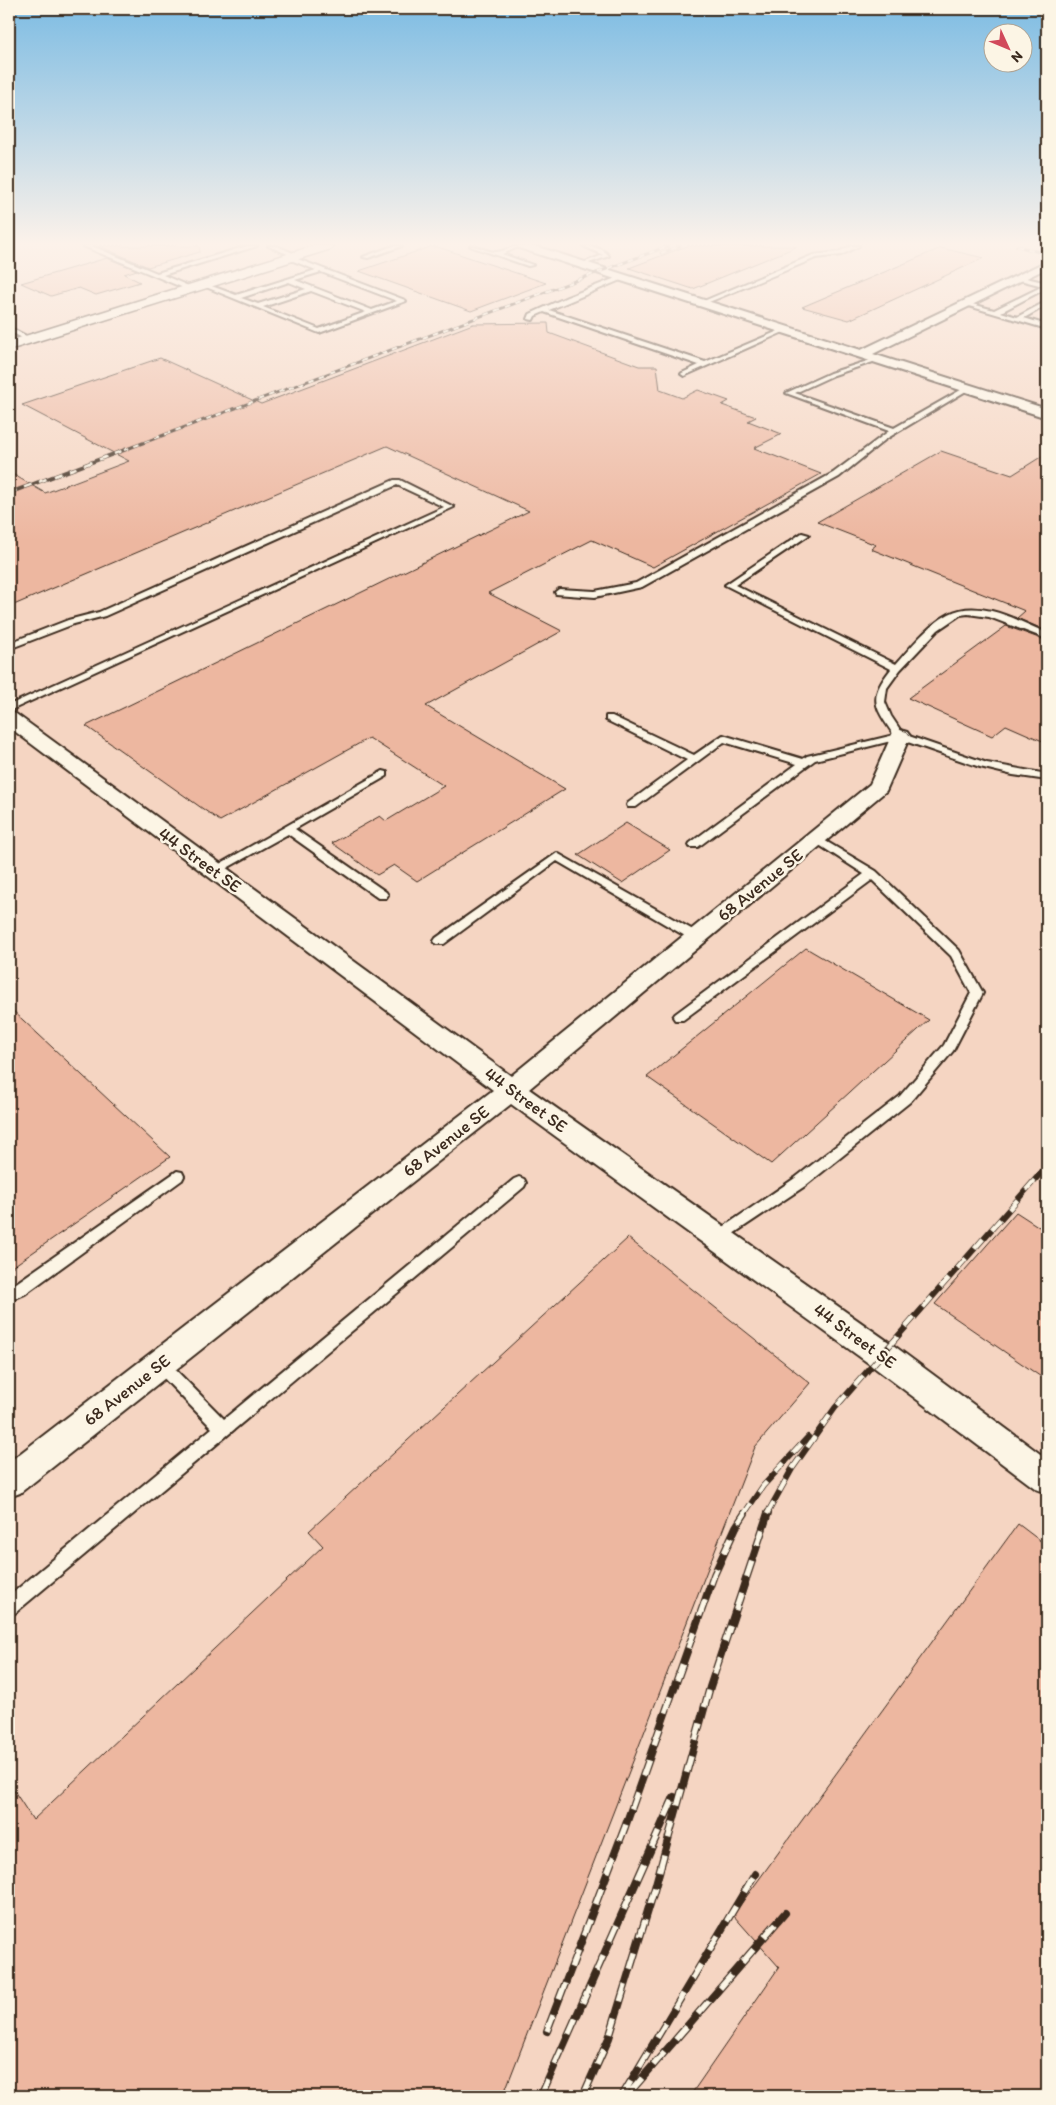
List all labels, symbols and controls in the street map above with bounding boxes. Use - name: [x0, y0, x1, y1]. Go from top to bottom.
- north arrow: [984, 22, 1034, 72]
- text: N: [1008, 47, 1026, 66]
- street label: 44 Street SE: [154, 822, 246, 898]
- street label: 68 Avenue SE: [713, 844, 807, 926]
- street label: 44 Street SE: [480, 1062, 572, 1138]
- street label: 68 Avenue SE: [398, 1100, 494, 1182]
- street label: 44 Street SE: [809, 1298, 901, 1374]
- street label: 68 Avenue SE: [79, 1349, 175, 1431]

